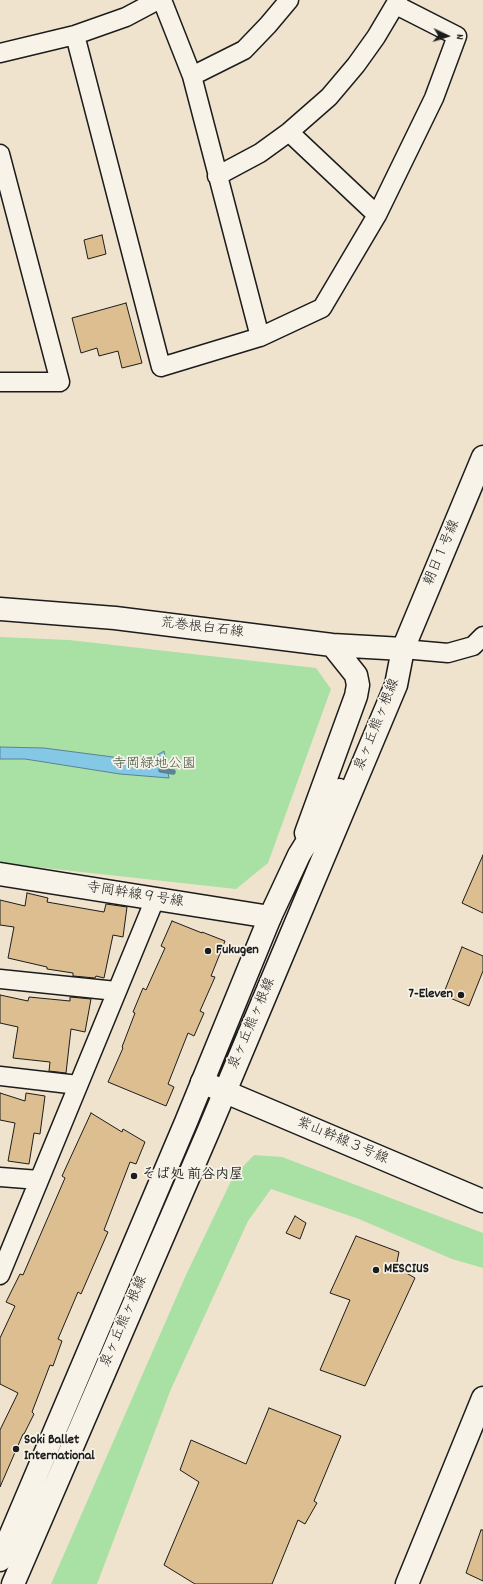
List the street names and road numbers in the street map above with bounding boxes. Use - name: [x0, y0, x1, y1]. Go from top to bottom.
- street label: 朝日１号線: [422, 518, 464, 588]
- street label: 荒巻根白石線: [159, 616, 245, 642]
- street label: 泉ヶ丘熊ヶ根線: [352, 676, 404, 774]
- street label: 寺岡幹線９号線: [85, 880, 185, 912]
- street label: 泉ヶ丘熊ヶ根線: [226, 976, 280, 1072]
- street label: 紫山幹線３号線: [294, 1115, 390, 1169]
- street label: 泉ヶ丘熊ヶ根線: [98, 1274, 152, 1370]

